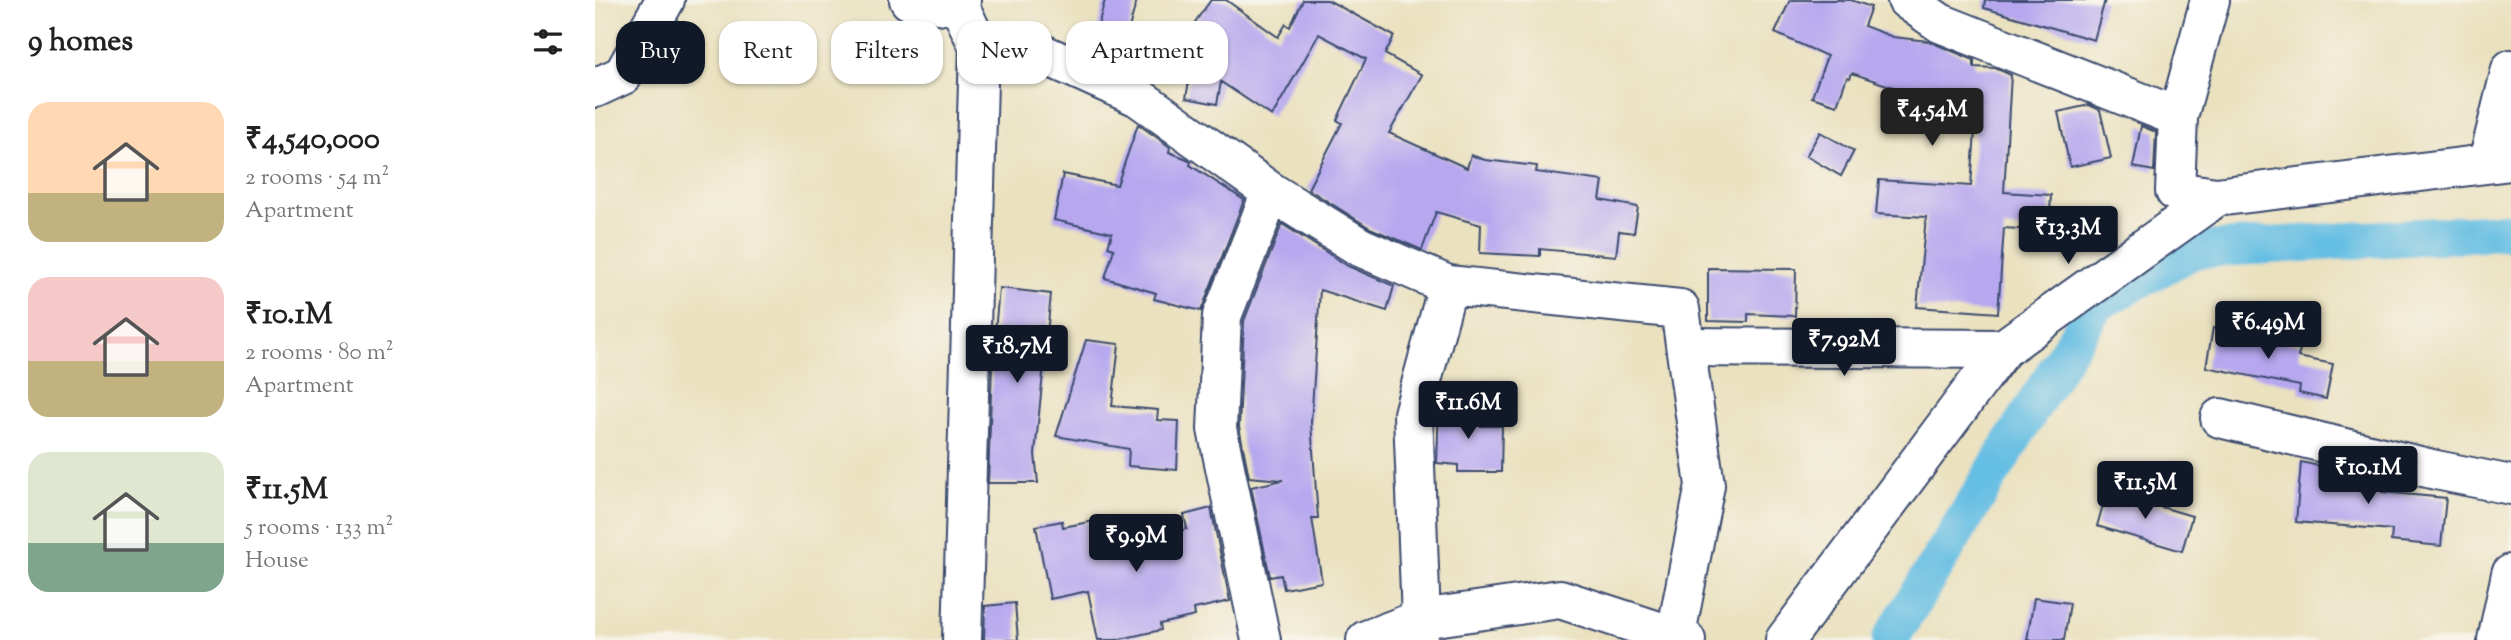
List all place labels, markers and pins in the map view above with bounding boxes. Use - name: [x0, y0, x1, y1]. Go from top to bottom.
- pin: ₹4.54M: [1875, 88, 1989, 148]
- pin: ₹13.3M: [2011, 206, 2125, 266]
- pin: ₹6.49M: [2211, 302, 2325, 361]
- pin: ₹7.92M: [1787, 318, 1901, 378]
- pin: ₹18.7M: [960, 326, 1074, 385]
- pin: ₹11.6M: [1411, 382, 1525, 441]
- pin: ₹10.1M: [2311, 447, 2425, 506]
- pin: ₹11.5M: [2088, 462, 2202, 521]
- pin: ₹9.9M: [1087, 514, 1185, 574]

